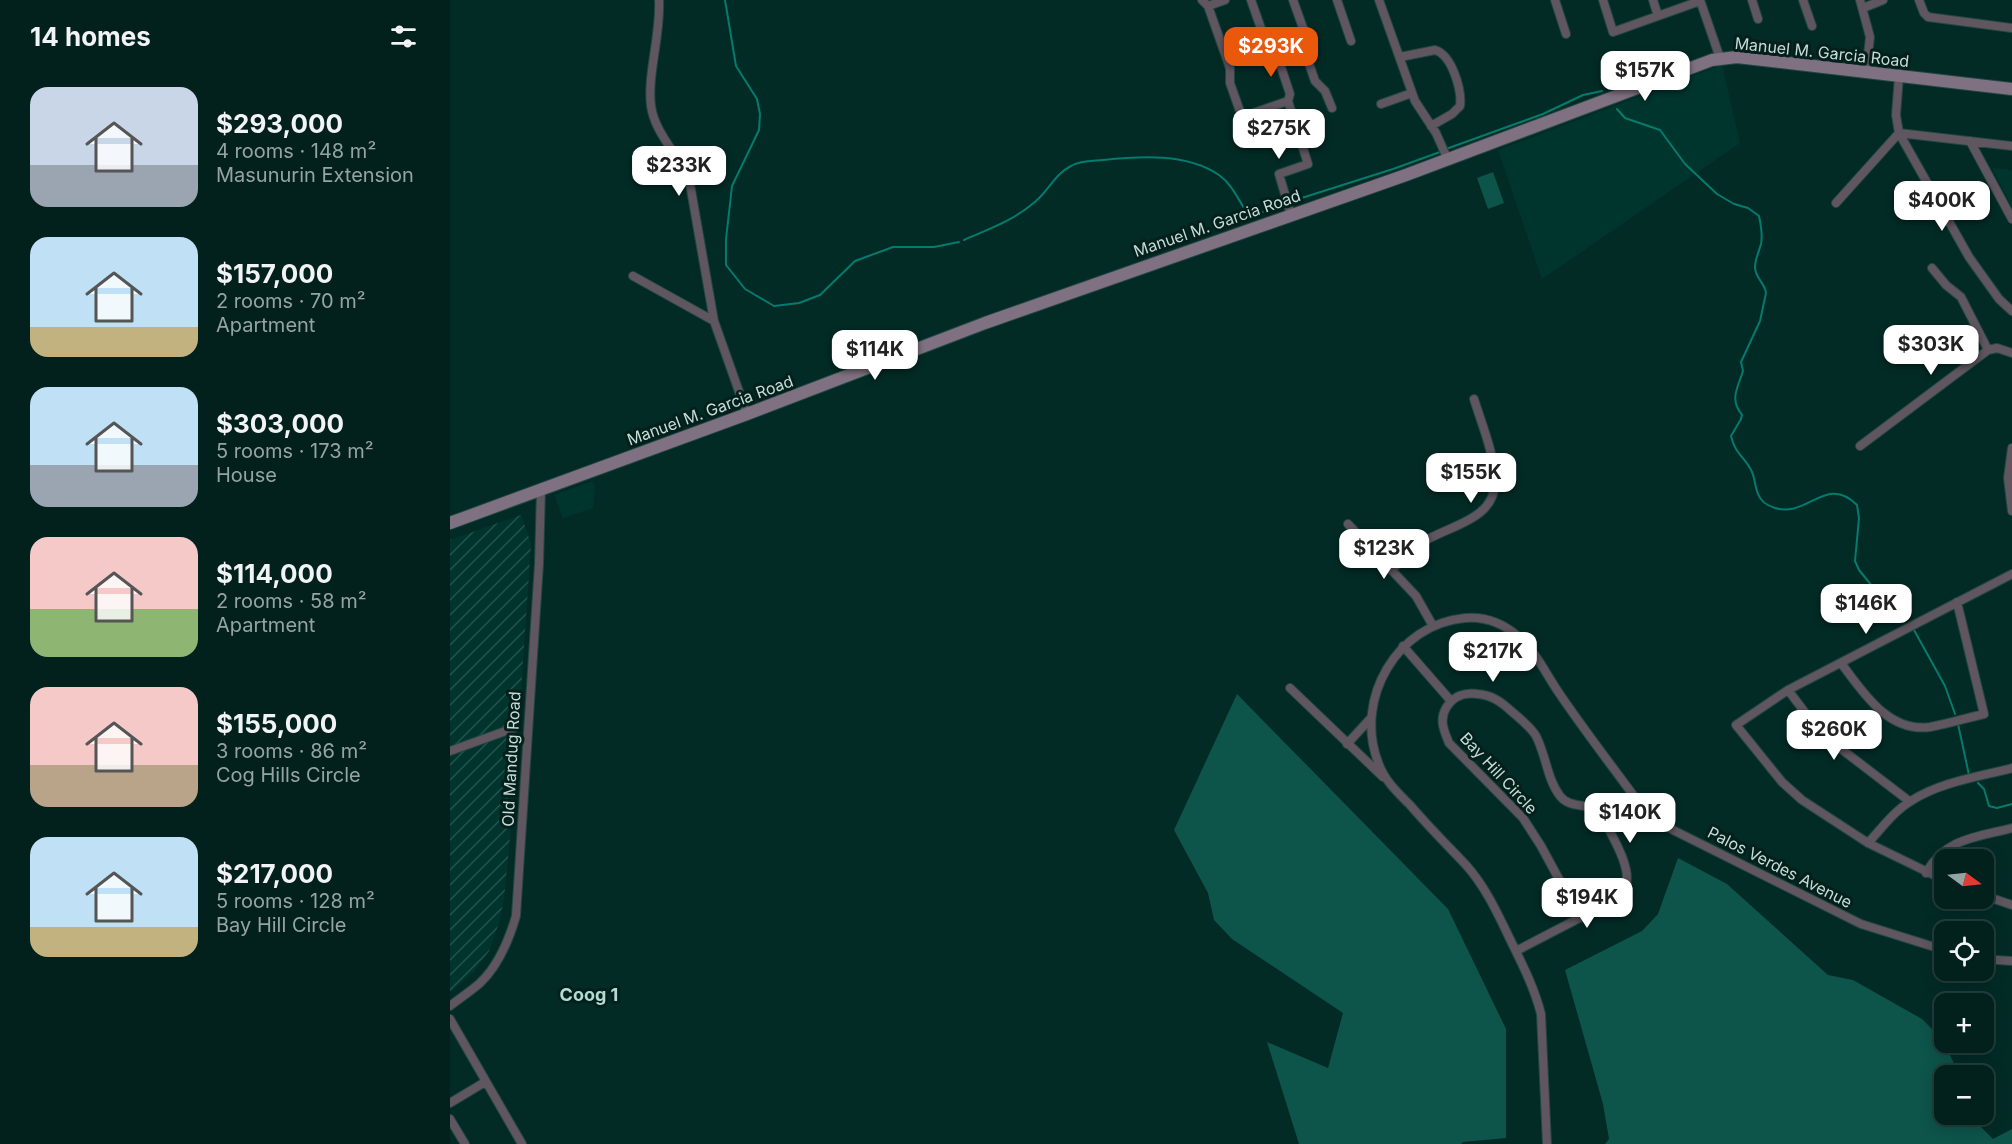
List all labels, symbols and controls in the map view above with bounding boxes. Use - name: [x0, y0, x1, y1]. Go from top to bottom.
- icon: filters: [387, 20, 420, 53]
- text: 14 homes: [30, 21, 151, 52]
- pin: $293K: [1229, 27, 1313, 78]
- street label: Manuel M. Garcia Road: [1734, 33, 1910, 71]
- text: $293K: [1238, 34, 1304, 58]
- pin: $157K: [1603, 51, 1687, 102]
- text: $157K: [1615, 58, 1675, 82]
- text: $293,000: [216, 108, 343, 139]
- pin: $275K: [1237, 109, 1321, 160]
- icon: home: [78, 111, 150, 183]
- text: $275K: [1247, 116, 1311, 140]
- text: 4 rooms · 148 m²: [216, 139, 376, 163]
- pin: $233K: [637, 146, 721, 197]
- text: $233K: [646, 153, 712, 177]
- text: Masunurin Extension: [216, 163, 414, 187]
- pin: $400K: [1900, 181, 1984, 232]
- street label: Manuel M. Garcia Road: [1131, 185, 1303, 261]
- text: $400K: [1908, 188, 1976, 212]
- text: $157,000: [216, 258, 333, 289]
- icon: home: [78, 261, 150, 333]
- text: 2 rooms · 70 m²: [216, 289, 366, 313]
- text: Apartment: [216, 313, 315, 337]
- pin: $303K: [1889, 325, 1973, 376]
- pin: $114K: [833, 330, 917, 381]
- text: $303K: [1898, 332, 1964, 356]
- text: $114K: [846, 337, 904, 361]
- street label: Manuel M. Garcia Road: [624, 371, 796, 449]
- text: $303,000: [216, 408, 344, 439]
- icon: home: [78, 411, 150, 483]
- text: 5 rooms · 173 m²: [216, 439, 374, 463]
- pin: $155K: [1429, 453, 1513, 504]
- text: $155K: [1440, 460, 1502, 484]
- text: House: [216, 463, 277, 487]
- pin: $123K: [1342, 529, 1426, 580]
- text: $123K: [1353, 536, 1415, 560]
- text: $114,000: [216, 558, 333, 589]
- icon: home: [78, 561, 150, 633]
- pin: $146K: [1824, 584, 1908, 635]
- text: 2 rooms · 58 m²: [216, 589, 367, 613]
- text: $146K: [1835, 591, 1897, 615]
- text: Apartment: [216, 613, 315, 637]
- pin: $217K: [1451, 632, 1535, 683]
- text: $217K: [1463, 639, 1523, 663]
- street label: Old Mandug Road: [497, 691, 525, 827]
- text: $155,000: [216, 708, 337, 739]
- pin: $260K: [1792, 710, 1876, 761]
- icon: home: [78, 711, 150, 783]
- text: $260K: [1801, 717, 1867, 741]
- street label: Bay Hill Circle: [1456, 728, 1542, 818]
- text: 3 rooms · 86 m²: [216, 739, 367, 763]
- text: Cog Hills Circle: [216, 763, 361, 787]
- pin: $140K: [1588, 793, 1672, 844]
- text: $140K: [1598, 800, 1662, 824]
- street label: Palos Verdes Avenue: [1705, 822, 1855, 912]
- north arrow: [1934, 849, 1994, 909]
- map controls: [1934, 849, 1994, 1125]
- text: $217,000: [216, 858, 333, 889]
- icon: home: [78, 861, 150, 933]
- pin: $194K: [1545, 878, 1629, 929]
- text: $194K: [1556, 885, 1618, 909]
- text: 5 rooms · 128 m²: [216, 889, 375, 913]
- text: Bay Hill Circle: [216, 913, 347, 937]
- button: locate: [1934, 921, 1994, 981]
- district label: Coog 1: [560, 984, 618, 1005]
- button: +: [1934, 993, 1994, 1053]
- button: −: [1934, 1065, 1994, 1125]

